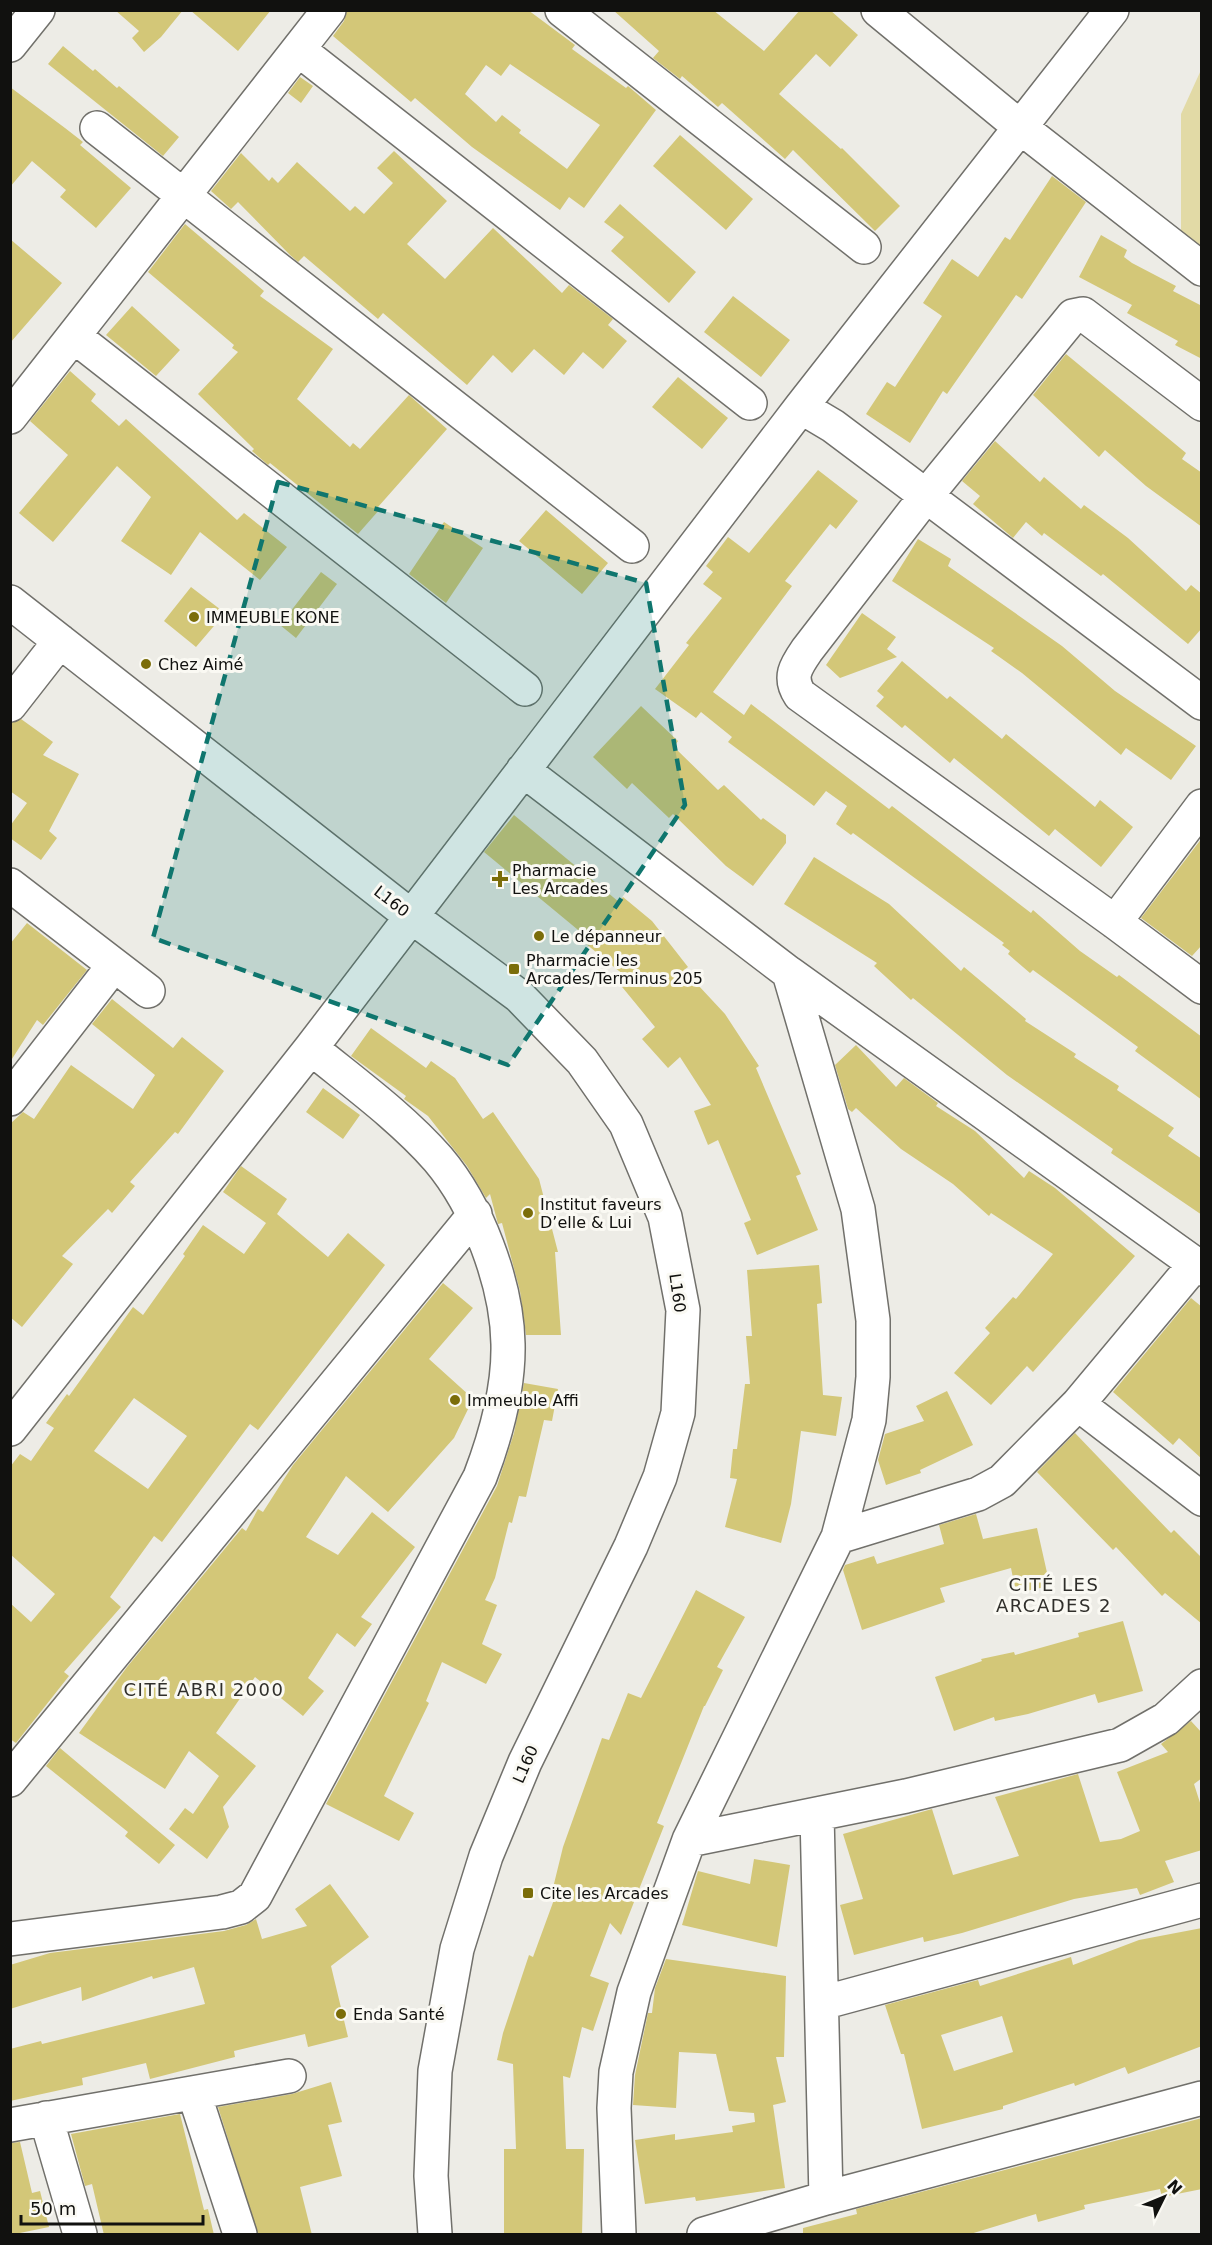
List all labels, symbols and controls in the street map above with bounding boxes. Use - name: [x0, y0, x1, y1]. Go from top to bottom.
- place label: IMMEUBLE KONE: [206, 608, 340, 627]
- marker: IMMEUBLE KONE: [187, 610, 201, 624]
- place label: Chez Aimé: [158, 655, 243, 674]
- marker: Chez Aimé: [139, 657, 153, 671]
- place label: Pharmacie Les Arcades: [512, 861, 608, 898]
- marker: Pharmacie Les Arcades: [493, 872, 507, 886]
- street label: L160: [370, 882, 413, 921]
- place label: Le dépanneur: [551, 927, 662, 946]
- marker: Le dépanneur: [532, 929, 546, 943]
- place label: Pharmacie les Arcades/Terminus 205: [526, 951, 703, 988]
- marker: Pharmacie les Arcades/Terminus 205: [507, 962, 521, 976]
- place label: Institut faveurs D’elle & Lui: [540, 1195, 662, 1232]
- marker: Institut faveurs D’elle & Lui: [521, 1206, 535, 1220]
- street label: L160: [665, 1272, 690, 1314]
- place label: Immeuble Affi: [467, 1391, 579, 1410]
- marker: Immeuble Affi: [448, 1393, 462, 1407]
- district label: CITÉ LES ARCADES 2: [996, 1574, 1112, 1616]
- district label: CITÉ ABRI 2000: [124, 1679, 284, 1700]
- street label: L160: [509, 1742, 542, 1786]
- place label: Cite les Arcades: [540, 1884, 669, 1903]
- marker: Cite les Arcades: [521, 1886, 535, 1900]
- place label: Enda Santé: [353, 2005, 445, 2024]
- marker: Enda Santé: [334, 2007, 348, 2021]
- north arrow: [1134, 2167, 1194, 2227]
- text: N: [1163, 2176, 1186, 2198]
- scale bar: [21, 2188, 202, 2226]
- text: 50 m: [30, 2198, 76, 2219]

